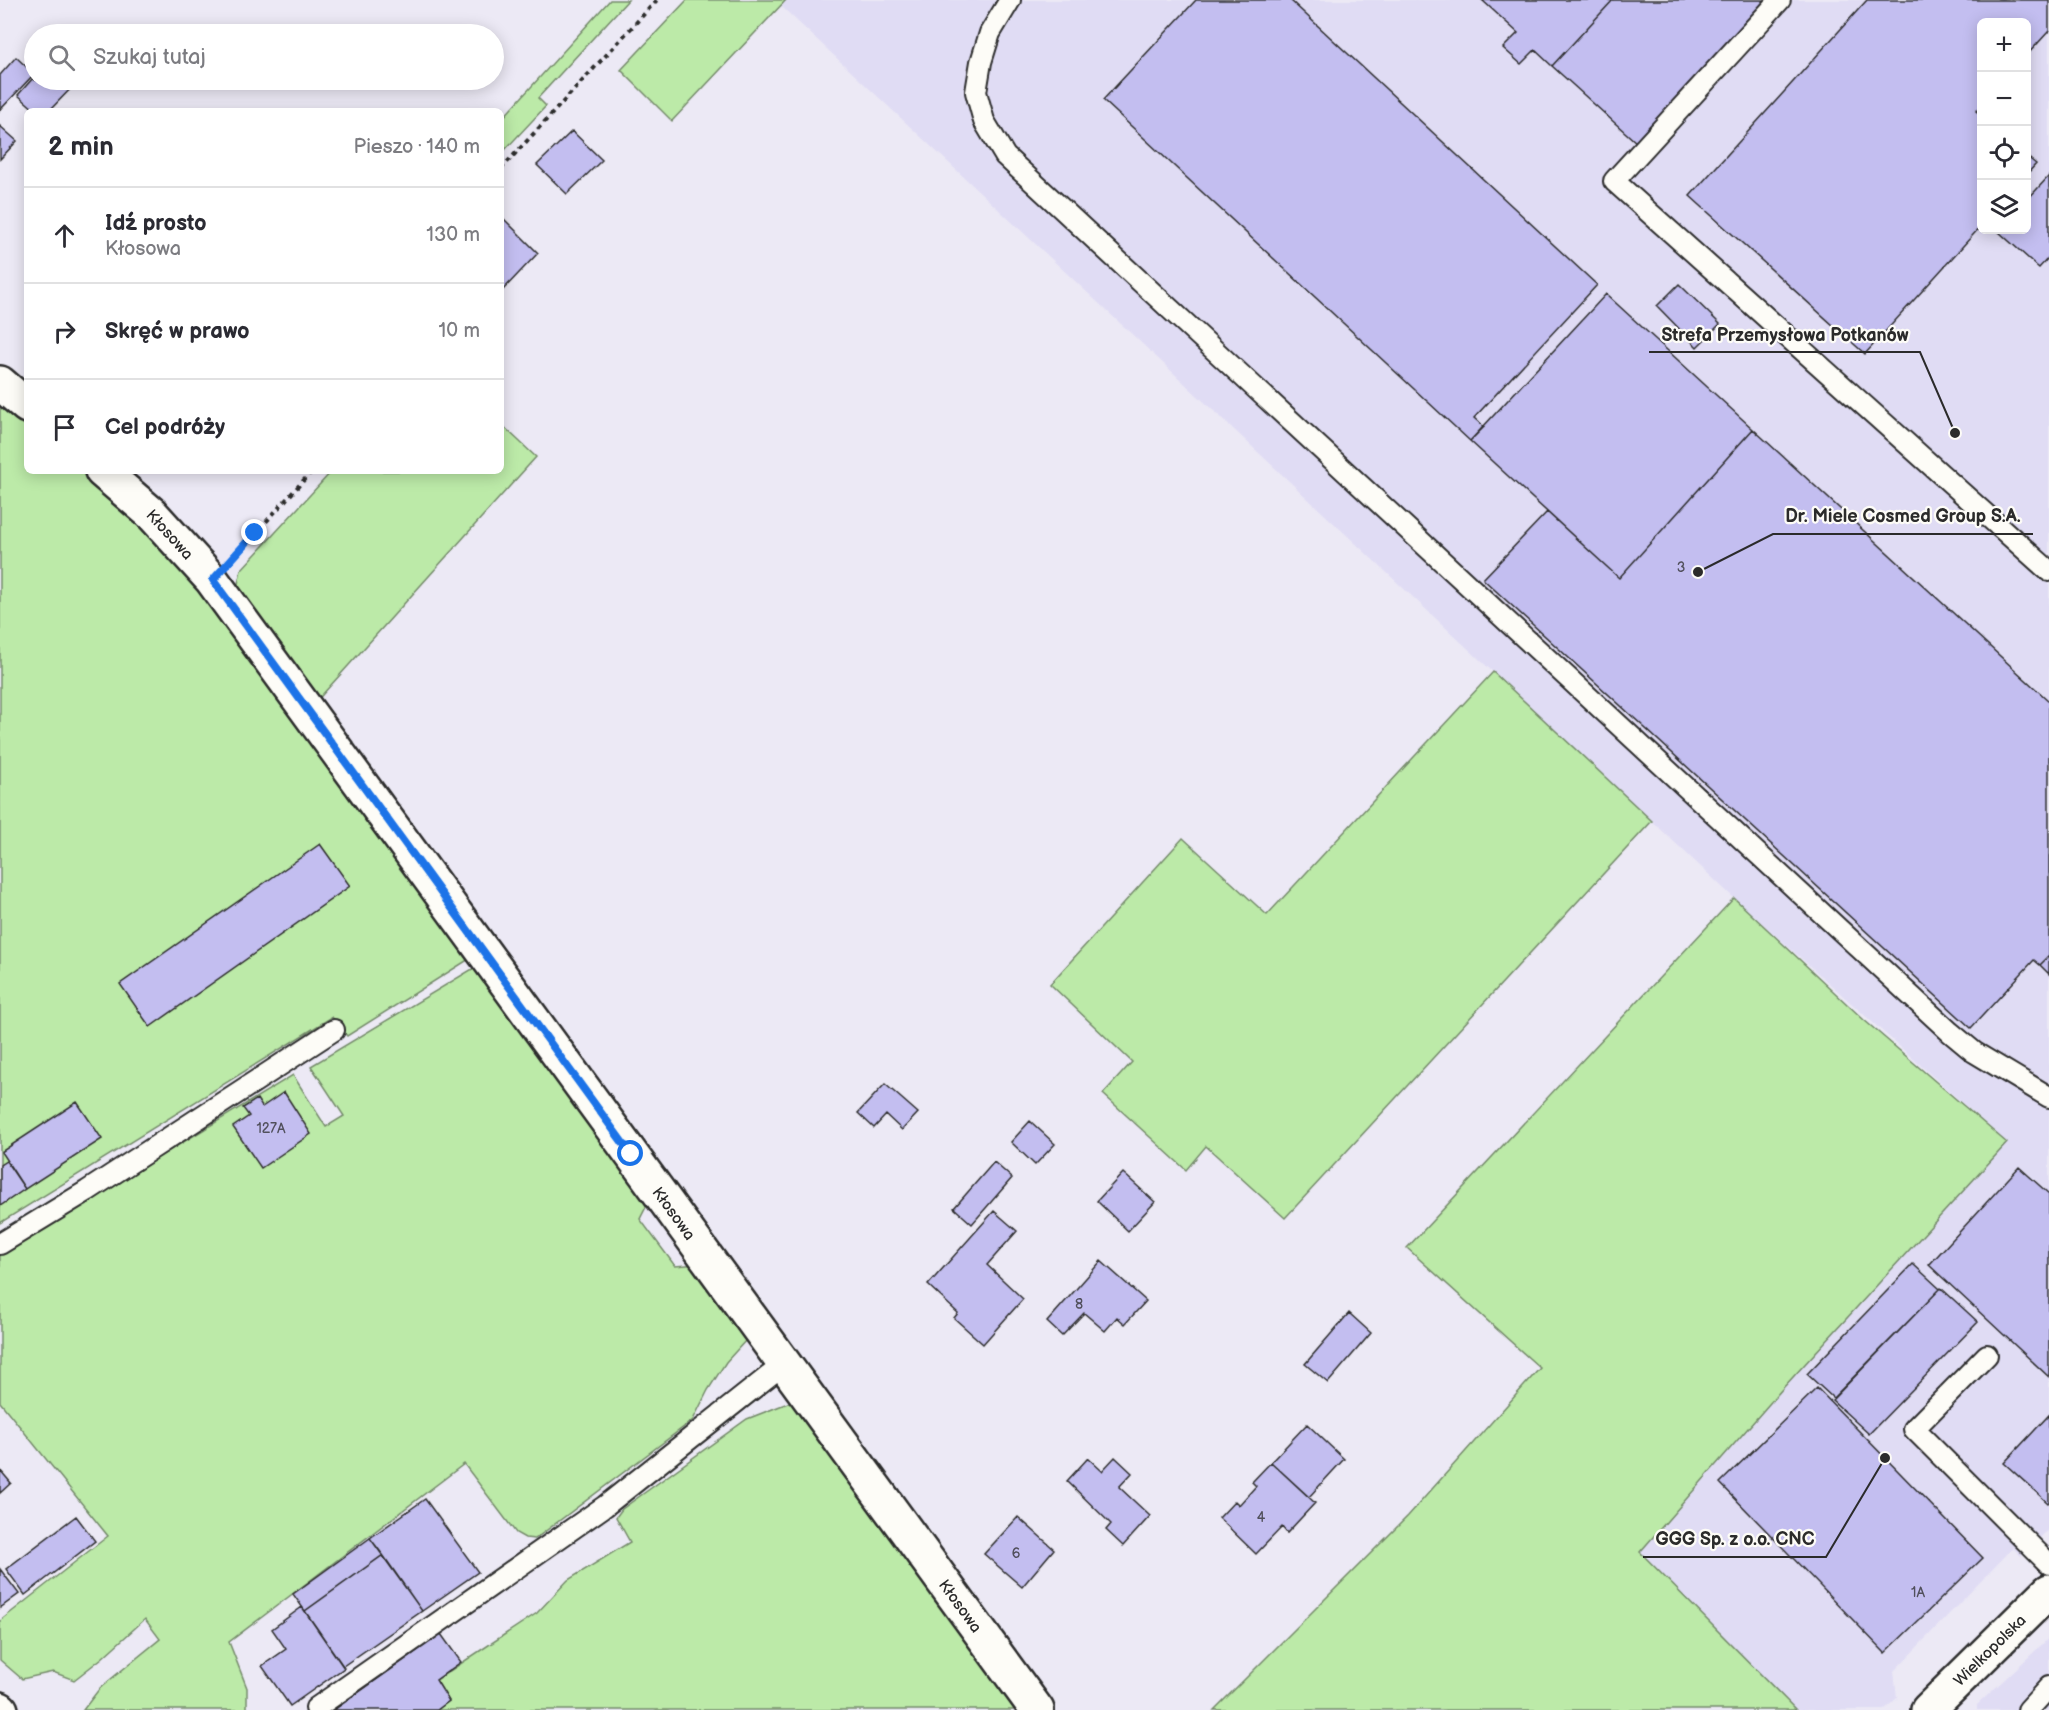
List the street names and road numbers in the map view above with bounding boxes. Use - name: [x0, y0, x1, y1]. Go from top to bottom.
- street label: Kłosowa: [142, 506, 197, 564]
- street label: Kłosowa: [647, 1184, 699, 1244]
- street label: Kłosowa: [934, 1576, 985, 1637]
- street label: Wielkopolska: [1950, 1611, 2030, 1690]

